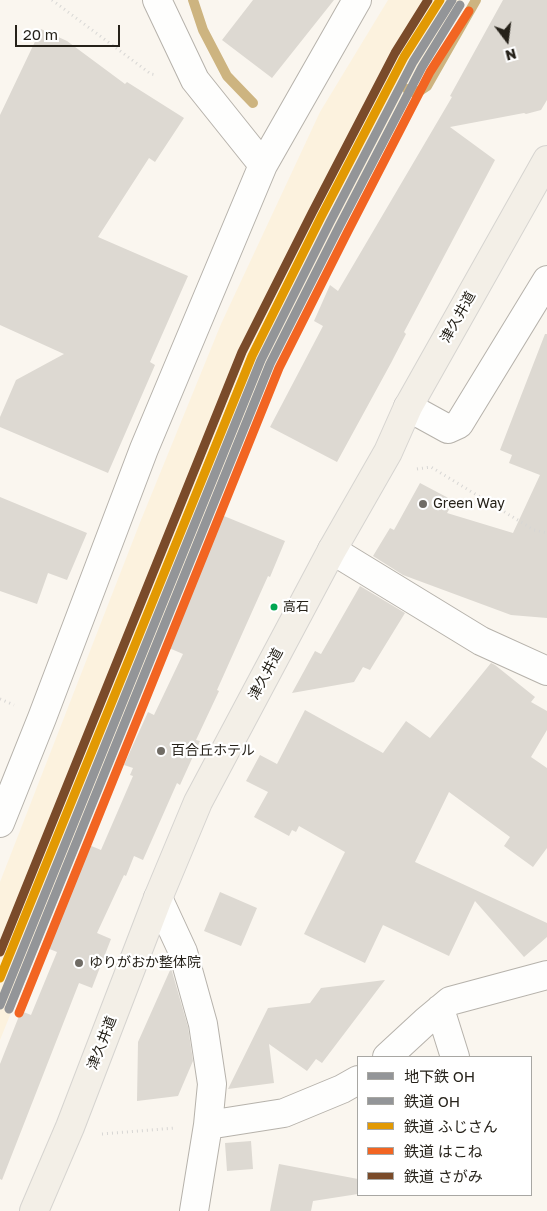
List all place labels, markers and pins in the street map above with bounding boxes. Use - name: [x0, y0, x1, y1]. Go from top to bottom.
- place label: Green Way: [433, 496, 505, 512]
- marker: Green Way: [417, 498, 429, 510]
- place label: 高石: [283, 599, 309, 615]
- marker: 高石: [269, 602, 279, 612]
- place label: 百合丘ホテル: [171, 743, 255, 759]
- marker: 百合丘ホテル: [155, 745, 167, 757]
- place label: ゆりがおか整体院: [89, 955, 201, 971]
- marker: ゆりがおか整体院: [73, 957, 85, 969]

